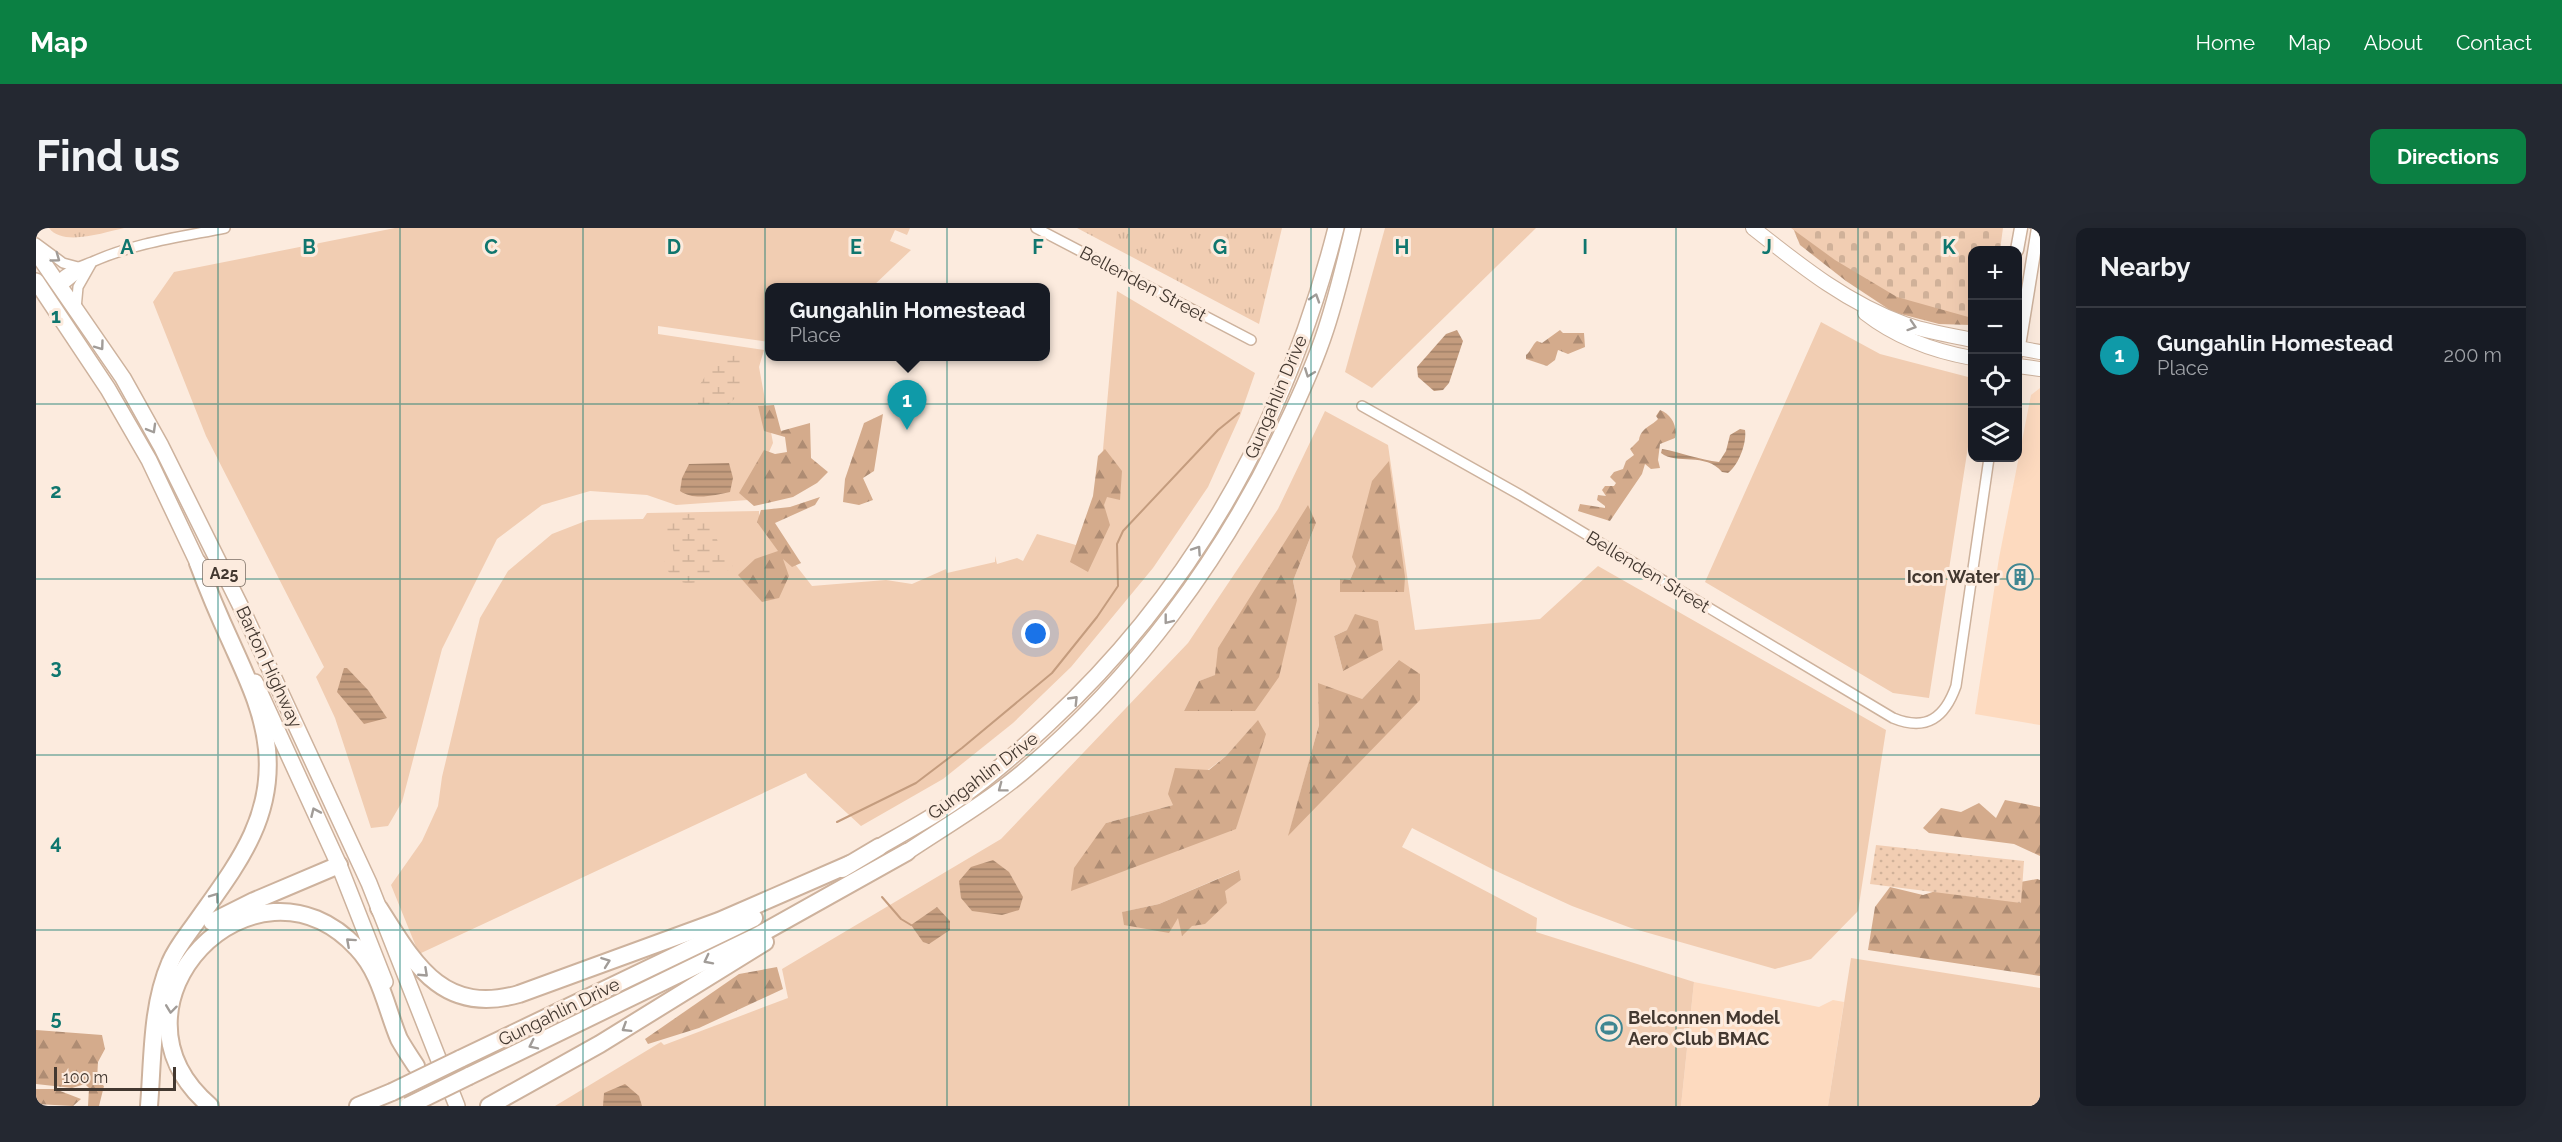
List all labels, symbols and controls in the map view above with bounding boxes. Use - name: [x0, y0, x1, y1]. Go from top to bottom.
- text: Map: [30, 26, 88, 59]
- text: Home: [2196, 30, 2255, 55]
- text: Map: [2288, 30, 2331, 55]
- text: About: [2364, 30, 2423, 55]
- text: Contact: [2456, 30, 2532, 55]
- button: Directions: [2370, 129, 2526, 184]
- text: Find us: [36, 132, 180, 181]
- text: A: [120, 235, 134, 259]
- text: B: [302, 235, 316, 259]
- text: C: [484, 235, 498, 259]
- text: D: [667, 235, 681, 259]
- text: E: [850, 235, 862, 259]
- text: F: [1032, 235, 1044, 259]
- text: G: [1213, 235, 1227, 259]
- text: H: [1395, 235, 1409, 259]
- text: I: [1582, 235, 1588, 259]
- text: J: [1762, 235, 1772, 259]
- text: K: [1942, 235, 1956, 259]
- street label: Bellenden Street: [1076, 241, 1210, 326]
- map controls: [1968, 246, 2022, 462]
- button: +: [1968, 246, 2022, 300]
- one-way arrow: [49, 251, 60, 262]
- text: Nearby: [2100, 252, 2190, 282]
- popup: [765, 283, 1050, 361]
- one-way arrow: [1308, 293, 1320, 304]
- text: Gungahlin Homestead: [789, 297, 1026, 323]
- button: −: [1968, 300, 2022, 354]
- text: 1: [51, 304, 61, 328]
- one-way arrow: [1906, 319, 1917, 331]
- text: Place: [789, 323, 841, 347]
- text: Gungahlin Homestead: [2157, 330, 2393, 356]
- street label: Gungahlin Drive: [1240, 331, 1311, 462]
- one-way arrow: [93, 340, 104, 351]
- text: 1: [2115, 343, 2124, 367]
- text: 200 m: [2444, 343, 2502, 367]
- button: locate: [1968, 354, 2022, 408]
- text: Place: [2157, 356, 2208, 380]
- one-way arrow: [1304, 367, 1317, 378]
- pin: 1: [888, 380, 926, 430]
- button: layers: [1968, 408, 2022, 462]
- one-way arrow: [145, 423, 156, 433]
- text: 2: [50, 479, 62, 503]
- street label: Bellenden Street: [1583, 526, 1714, 617]
- one-way arrow: [1190, 545, 1201, 556]
- road number: A25: [203, 560, 245, 586]
- building icon: Icon Water: [2005, 562, 2035, 592]
- place label: Icon Water: [1907, 566, 2000, 587]
- street label: Barton Highway: [232, 602, 307, 731]
- one-way arrow: [1165, 614, 1176, 625]
- your location: [1021, 619, 1050, 648]
- text: 3: [50, 655, 62, 679]
- one-way arrow: [1066, 697, 1077, 708]
- street label: Gungahlin Drive: [924, 727, 1042, 824]
- one-way arrow: [998, 781, 1009, 792]
- one-way arrow: [311, 807, 323, 818]
- text: 4: [50, 830, 62, 854]
- one-way arrow: [207, 892, 218, 903]
- one-way arrow: [346, 938, 357, 949]
- one-way arrow: [704, 953, 715, 964]
- one-way arrow: [600, 957, 611, 970]
- one-way arrow: [417, 965, 428, 976]
- street label: Gungahlin Drive: [495, 973, 623, 1050]
- one-way arrow: [165, 1005, 177, 1014]
- text: 5: [50, 1006, 62, 1030]
- place label: Belconnen Model Aero Club BMAC: [1628, 1007, 1780, 1049]
- sports icon: Belconnen Model Aero Club BMAC: [1594, 1013, 1624, 1043]
- one-way arrow: [622, 1020, 632, 1032]
- one-way arrow: [528, 1038, 539, 1050]
- scale bar: [54, 1064, 176, 1092]
- text: 100 m: [63, 1068, 108, 1087]

